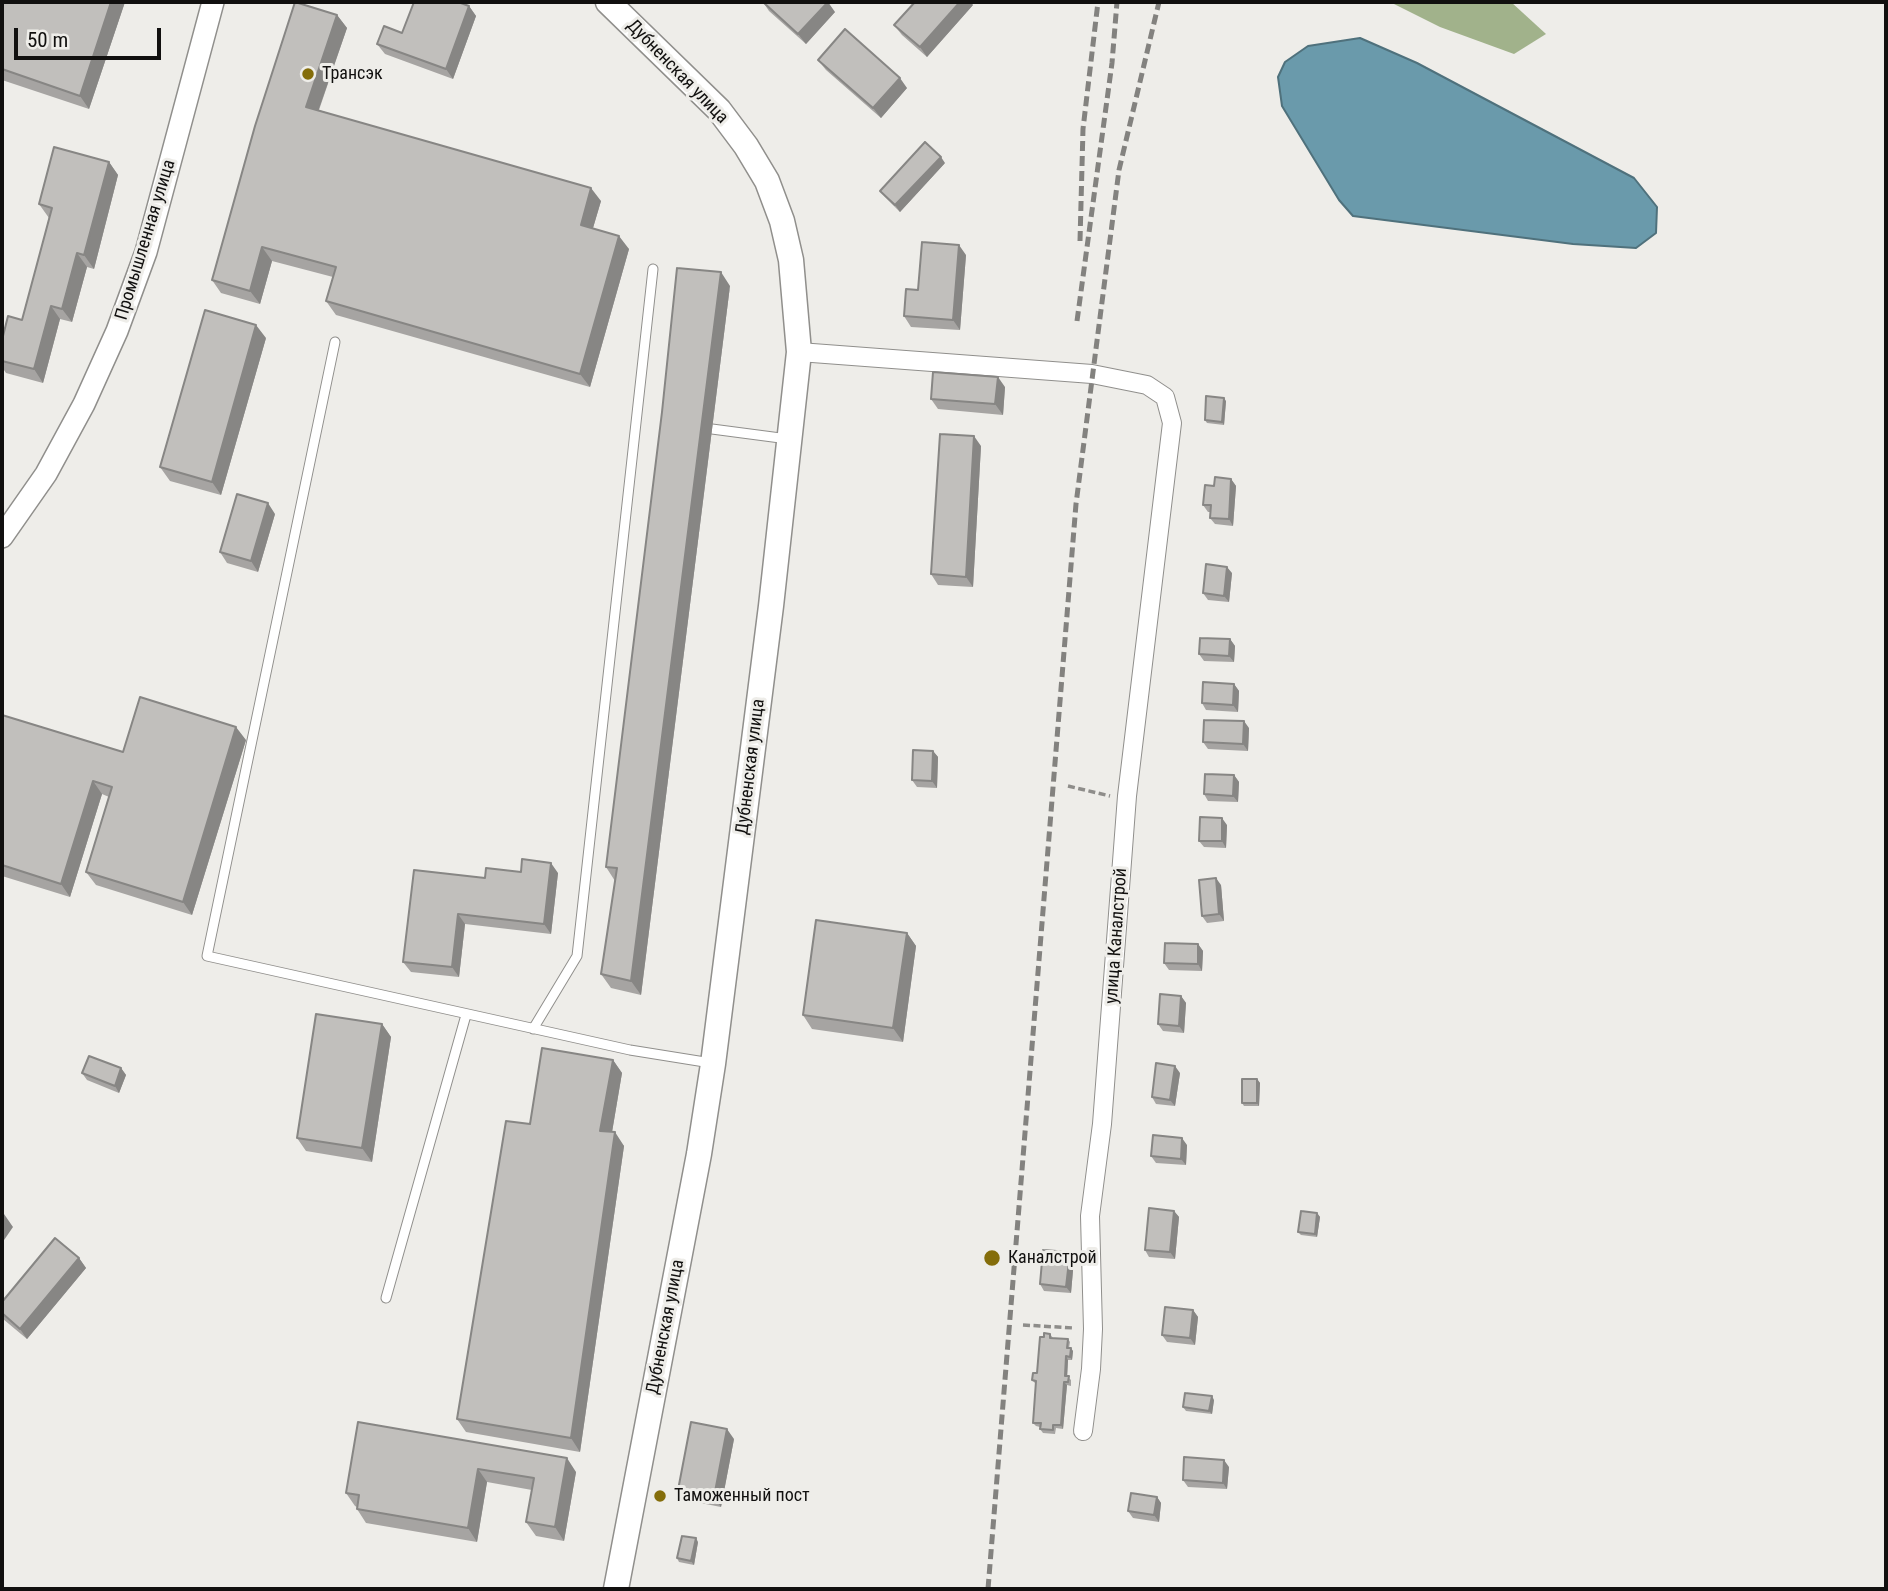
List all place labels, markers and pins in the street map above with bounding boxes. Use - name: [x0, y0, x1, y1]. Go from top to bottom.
- place label: Трансэк: [322, 63, 383, 85]
- marker: Трансэк: [300, 66, 316, 82]
- place label: Каналстрой: [1008, 1247, 1097, 1269]
- marker: Каналстрой: [982, 1248, 1002, 1268]
- place label: Таможенный пост: [674, 1485, 810, 1507]
- marker: Таможенный пост: [652, 1488, 668, 1504]

